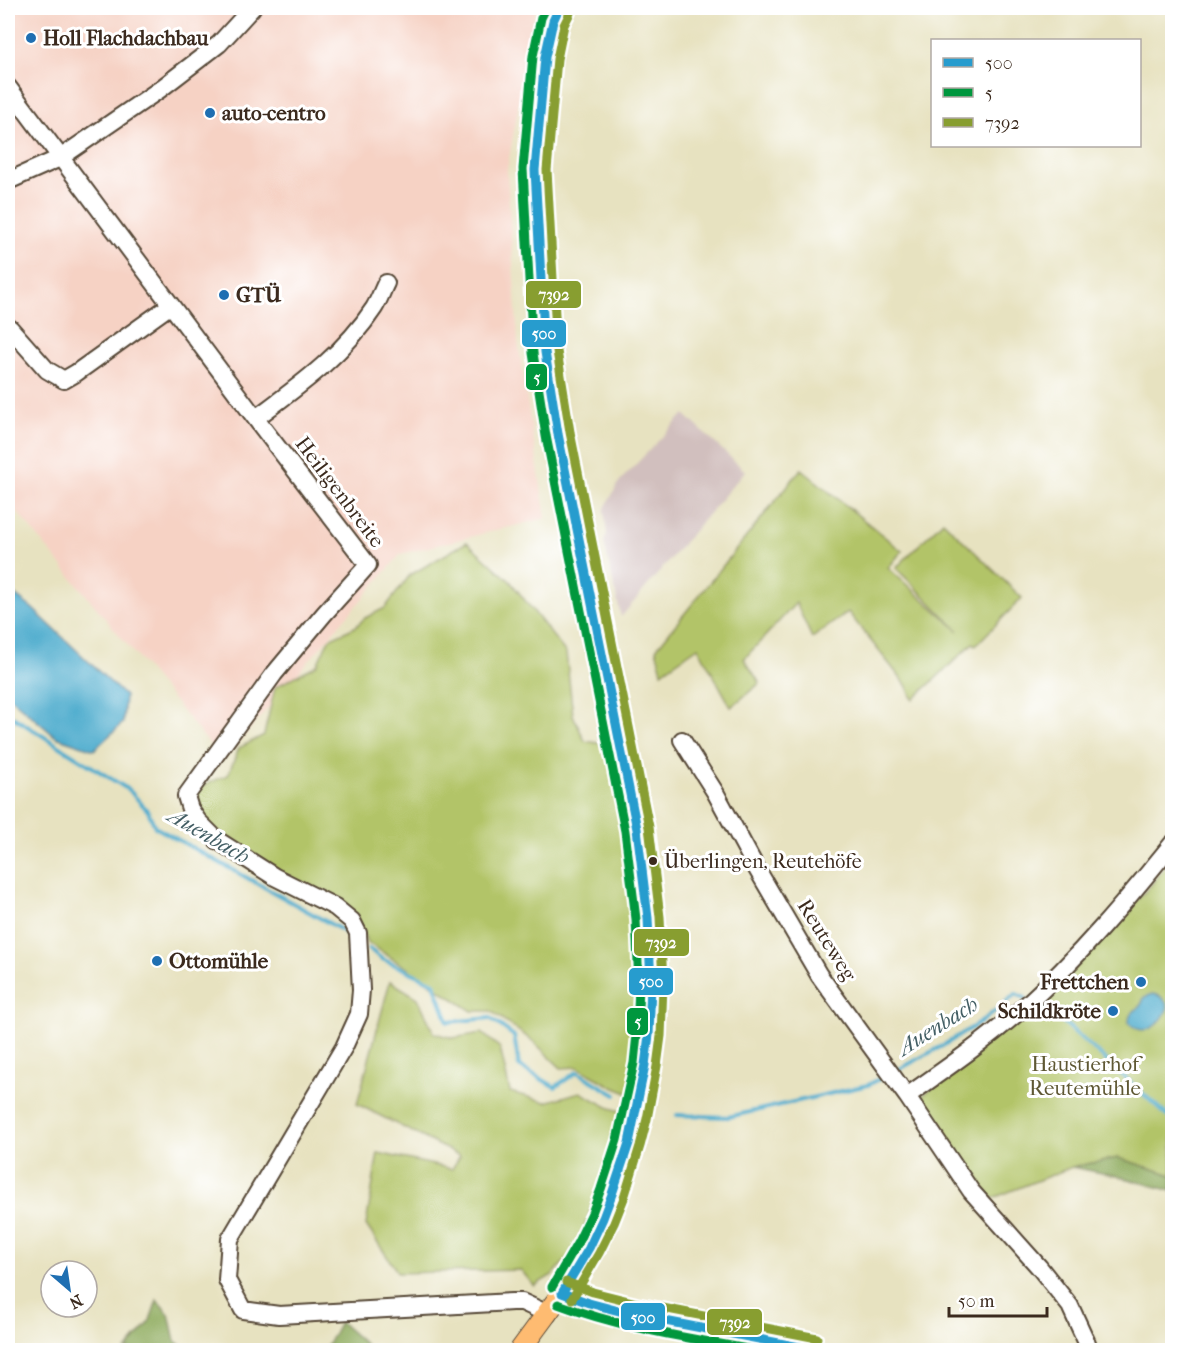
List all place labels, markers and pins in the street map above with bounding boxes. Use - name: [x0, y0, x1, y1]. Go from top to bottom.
- place label: Holl Flachdachbau: [43, 26, 208, 50]
- marker: Holl Flachdachbau: [24, 31, 38, 45]
- place label: auto-centro: [222, 101, 326, 125]
- marker: auto-centro: [203, 106, 217, 120]
- place label: GTÜ: [236, 282, 282, 307]
- marker: GTÜ: [217, 288, 231, 302]
- place label: Überlingen, Reutehöfe: [664, 849, 862, 873]
- marker: Überlingen, Reutehöfe: [647, 855, 659, 867]
- place label: Ottomühle: [169, 949, 269, 973]
- marker: Ottomühle: [150, 954, 164, 968]
- place label: Frettchen: [1039, 970, 1130, 994]
- marker: Frettchen: [1134, 975, 1148, 989]
- place label: Schildkröte: [998, 999, 1102, 1023]
- marker: Schildkröte: [1106, 1004, 1120, 1018]

